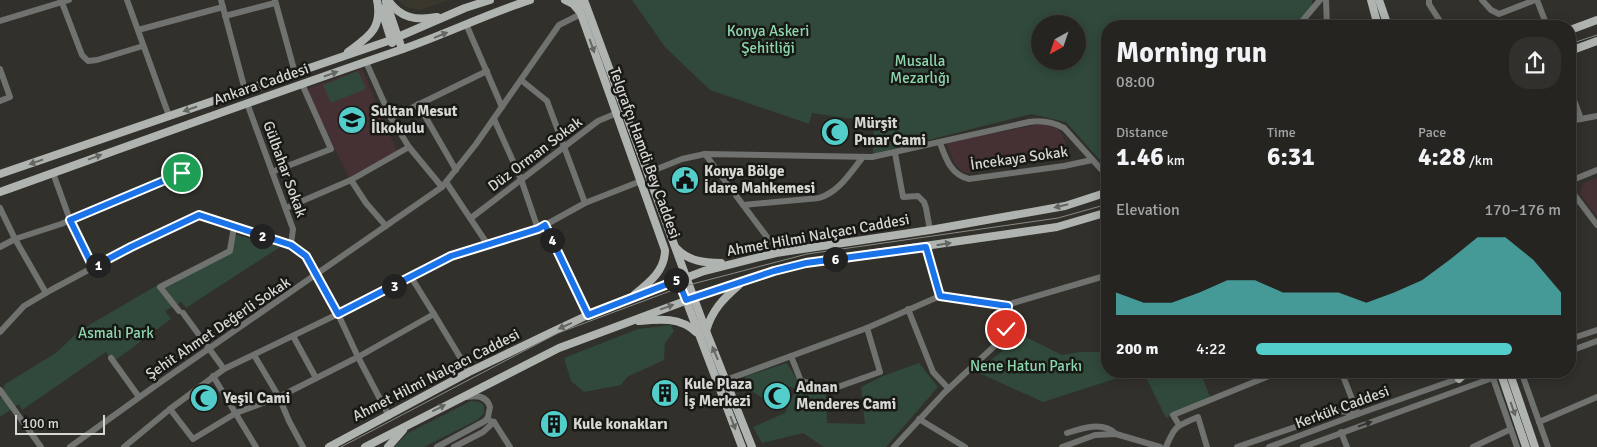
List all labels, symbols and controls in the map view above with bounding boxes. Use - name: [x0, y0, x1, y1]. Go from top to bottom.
- north arrow: [1031, 15, 1086, 70]
- map controls: [1031, 15, 1086, 70]
- park label: Konya Askeri Şehitliği: [727, 22, 809, 57]
- one-way arrow: [434, 31, 449, 39]
- text: Morning run: [1116, 36, 1267, 70]
- button: share: [1509, 37, 1561, 89]
- one-way arrow: [588, 39, 596, 54]
- park label: Musalla Mezarlığı: [890, 52, 950, 87]
- street label: Ankara Caddesi: [211, 59, 311, 109]
- street label: Telgrafçı Hamdi Bey Caddesi: [606, 65, 684, 241]
- one-way arrow: [324, 70, 339, 78]
- text: 08:00: [1116, 72, 1155, 92]
- place label: Sultan Mesut İlkokulu: [371, 102, 458, 137]
- school or university icon: Sultan Mesut İlkokulu: [337, 105, 367, 135]
- one-way arrow: [182, 106, 197, 113]
- street label: Düz Orman Sokak: [484, 112, 586, 195]
- place label: Mürşit Pınar Cami: [854, 114, 926, 149]
- mosque icon: Mürşit Pınar Cami: [820, 117, 850, 147]
- street label: Gülbahar Sokak: [259, 118, 311, 220]
- text: Distance: [1116, 124, 1168, 141]
- text: Time: [1267, 124, 1296, 141]
- text: Pace: [1418, 124, 1446, 141]
- text: 1.46: [1116, 141, 1164, 172]
- text: 6:31: [1267, 141, 1315, 172]
- text: 4:28: [1418, 141, 1466, 172]
- street label: İncekaya Sokak: [969, 142, 1070, 174]
- pin: [161, 152, 203, 194]
- text: km: [1164, 152, 1185, 169]
- text: /km: [1466, 152, 1493, 169]
- one-way arrow: [88, 153, 103, 160]
- one-way arrow: [28, 158, 43, 166]
- icon: arrive: [168, 159, 196, 187]
- place label: Konya Bölge İdare Mahkemesi: [704, 162, 815, 197]
- public building icon: Konya Bölge İdare Mahkemesi: [670, 165, 700, 195]
- text: Elevation: [1116, 200, 1180, 220]
- text: 170–176 m: [1484, 200, 1561, 220]
- one-way arrow: [1054, 202, 1069, 210]
- street label: Ahmet Hilmi Nalçacı Caddesi: [725, 210, 911, 260]
- pin: 2: [250, 224, 274, 248]
- text: 2: [259, 228, 266, 245]
- pin: 4: [540, 228, 564, 252]
- text: 4: [549, 232, 556, 249]
- one-way arrow: [937, 240, 953, 248]
- pin: 6: [822, 246, 848, 272]
- text: 6: [832, 251, 839, 268]
- pin: 1: [86, 252, 110, 278]
- text: 1: [95, 257, 102, 274]
- pin: 5: [664, 268, 688, 292]
- text: 5: [673, 272, 680, 289]
- street label: Şehit Ahmet Değerli Sokak: [142, 273, 294, 383]
- pin: 3: [382, 274, 406, 298]
- text: 3: [391, 278, 398, 295]
- one-way arrow: [660, 303, 675, 310]
- pin: [985, 308, 1027, 350]
- icon: check: [992, 315, 1020, 343]
- one-way arrow: [558, 322, 572, 330]
- park label: Asmalı Park: [78, 324, 154, 342]
- street label: Ahmet Hilmi Nalçacı Caddesi: [349, 325, 523, 425]
- text: 200 m: [1116, 339, 1158, 359]
- text: 4:22: [1196, 339, 1226, 359]
- one-way arrow: [710, 346, 718, 360]
- park label: Nene Hatun Parkı: [970, 357, 1082, 375]
- place label: Kule Plaza İş Merkezi: [684, 375, 753, 410]
- building icon: Kule Plaza İş Merkezi: [650, 378, 680, 408]
- place label: Adnan Menderes Cami: [796, 378, 896, 413]
- mosque icon: Adnan Menderes Cami: [762, 381, 792, 411]
- street label: Kerkük Caddesi: [1293, 382, 1391, 432]
- mosque icon: Yeşil Cami: [189, 383, 219, 413]
- place label: Yeşil Cami: [222, 389, 290, 407]
- one-way arrow: [1509, 402, 1517, 417]
- one-way arrow: [432, 404, 446, 412]
- building icon: Kule konakları: [539, 409, 569, 439]
- scale bar: [15, 412, 105, 435]
- text: 100 m: [22, 415, 59, 432]
- place label: Kule konakları: [573, 415, 668, 433]
- one-way arrow: [729, 416, 737, 430]
- one-way arrow: [1357, 420, 1372, 427]

